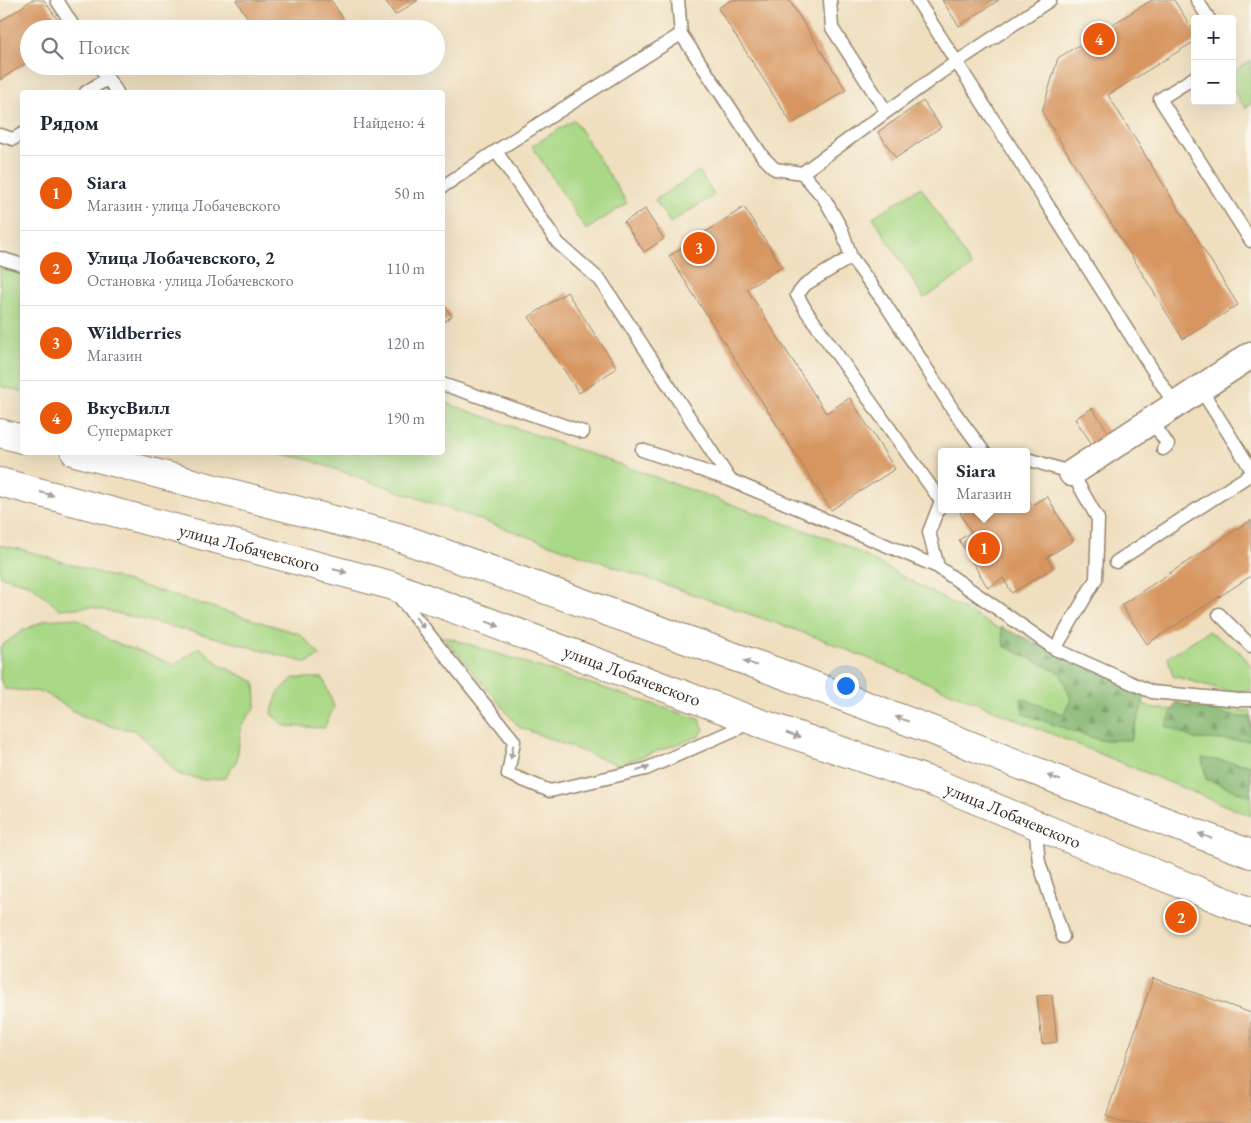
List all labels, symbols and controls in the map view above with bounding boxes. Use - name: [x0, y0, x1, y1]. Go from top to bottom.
- map controls: [1191, 15, 1236, 105]
- button: +: [1191, 15, 1236, 60]
- search box: [20, 20, 445, 75]
- pin: 4: [1083, 20, 1115, 58]
- icon: search: [38, 34, 66, 62]
- text: Поиск: [78, 35, 130, 60]
- button: −: [1191, 60, 1236, 105]
- text: Рядом: [40, 109, 99, 136]
- text: Найдено: 4: [353, 112, 425, 133]
- text: Siara: [87, 170, 127, 195]
- text: 1: [52, 183, 60, 204]
- text: 50 m: [394, 183, 425, 204]
- text: Магазин · улица Лобачевского: [87, 195, 280, 216]
- pin: 3: [683, 229, 715, 267]
- text: Улица Лобачевского, 2: [87, 245, 275, 270]
- text: 2: [52, 258, 60, 279]
- text: 110 m: [386, 258, 425, 279]
- text: Остановка · улица Лобачевского: [87, 270, 294, 291]
- text: Wildberries: [87, 320, 181, 345]
- text: 3: [52, 333, 60, 354]
- text: 120 m: [386, 333, 425, 354]
- text: Магазин: [87, 345, 142, 366]
- text: ВкусВилл: [87, 395, 170, 420]
- text: 4: [52, 408, 60, 429]
- text: 190 m: [386, 408, 425, 429]
- text: Супермаркет: [87, 420, 173, 441]
- popup: [938, 448, 1030, 513]
- text: Siara: [956, 458, 996, 483]
- text: Магазин: [956, 483, 1012, 504]
- one-way arrow: [40, 490, 55, 498]
- street label: улица Лобачевского: [177, 518, 323, 577]
- pin: 1: [968, 529, 1000, 567]
- one-way arrow: [332, 568, 347, 576]
- one-way arrow: [415, 616, 426, 629]
- one-way arrow: [486, 620, 501, 628]
- street label: улица Лобачевского: [561, 639, 704, 711]
- one-way arrow: [742, 659, 757, 667]
- your location: [833, 673, 859, 699]
- one-way arrow: [894, 715, 909, 723]
- one-way arrow: [786, 732, 801, 739]
- one-way arrow: [508, 745, 516, 761]
- one-way arrow: [635, 764, 650, 772]
- one-way arrow: [1046, 774, 1061, 782]
- street label: улица Лобачевского: [942, 776, 1085, 853]
- one-way arrow: [1198, 832, 1213, 840]
- pin: 2: [1165, 898, 1197, 936]

